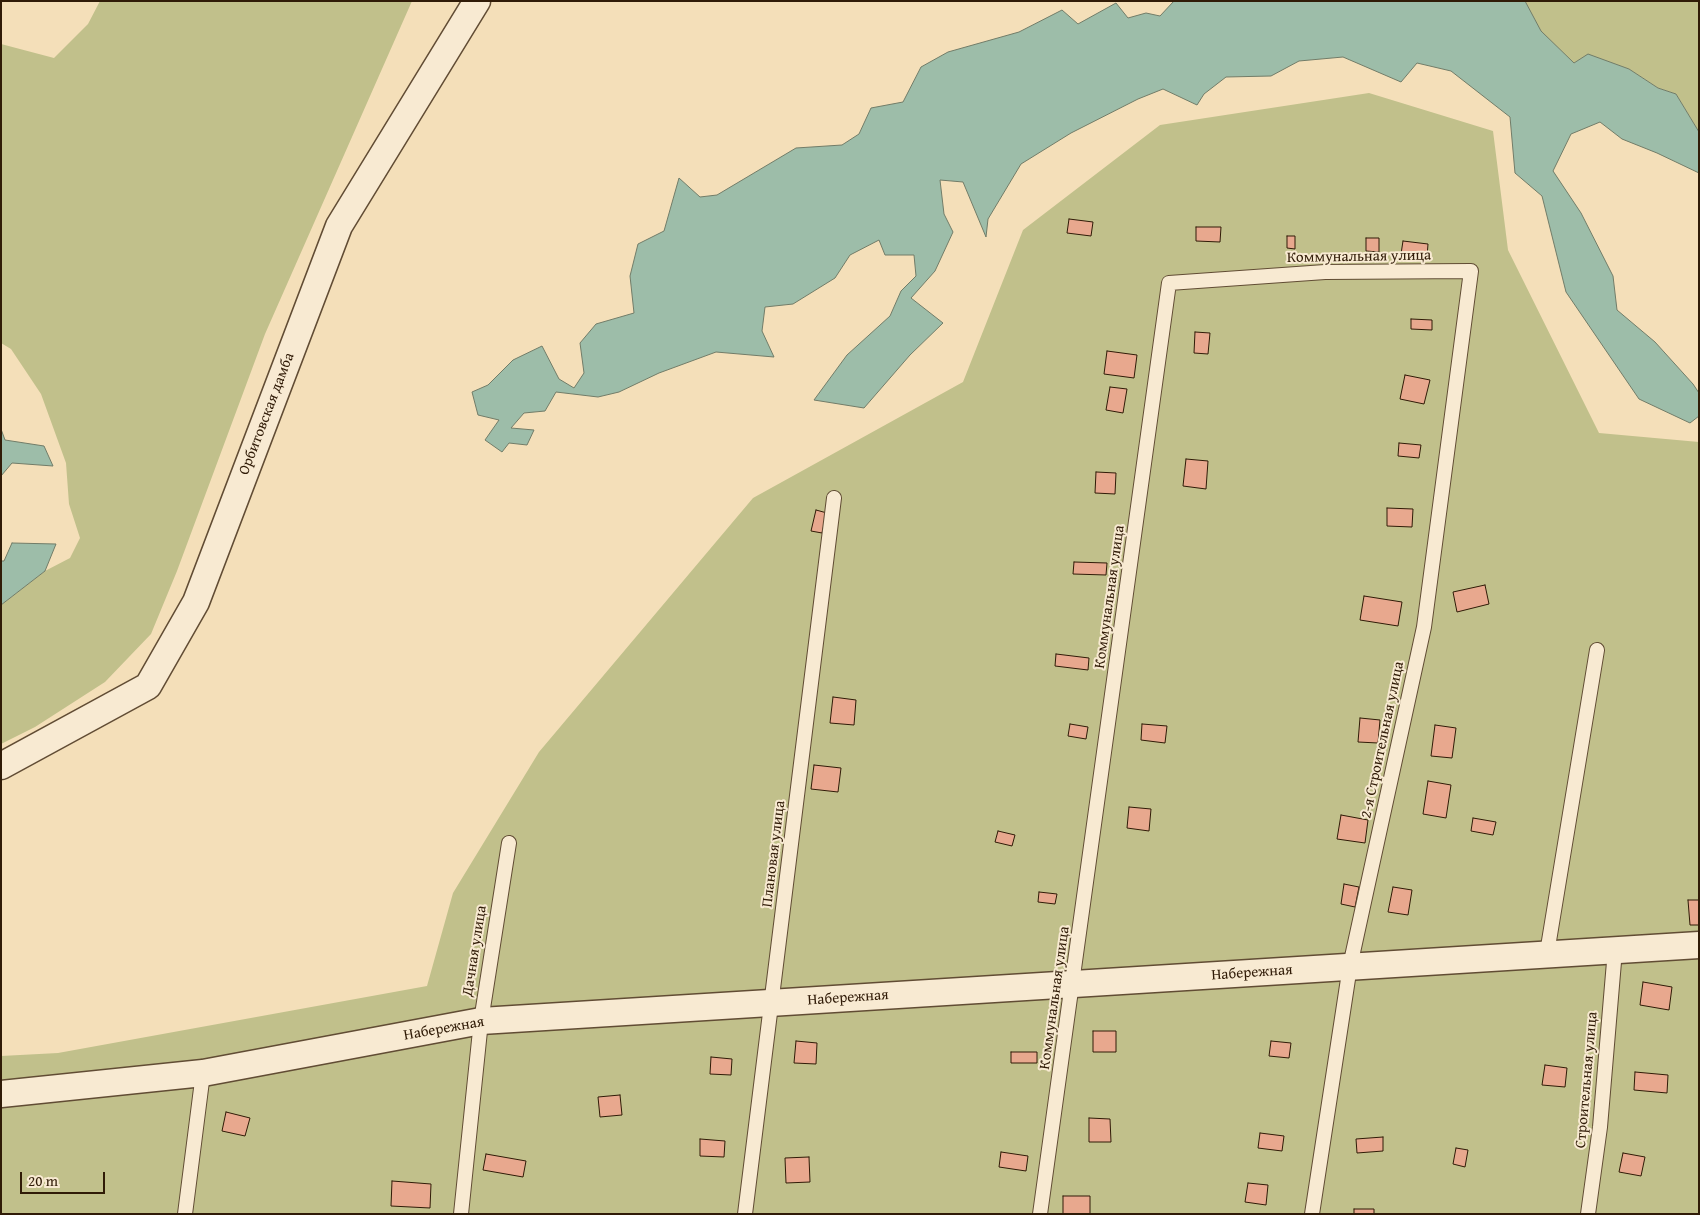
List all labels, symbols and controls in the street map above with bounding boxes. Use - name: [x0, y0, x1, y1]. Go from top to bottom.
- street label: Коммунальная улица: [1287, 247, 1431, 267]
- street label: Орбитовская дамба: [235, 350, 299, 478]
- street label: Коммунальная улица: [1091, 524, 1129, 670]
- street label: 2-я Строительная улица: [1358, 660, 1408, 820]
- street label: Плановая улица: [759, 800, 789, 908]
- street label: Дачная улица: [459, 904, 491, 998]
- street label: Коммунальная улица: [1036, 925, 1074, 1071]
- street label: Набережная: [1211, 961, 1293, 985]
- street label: Набережная: [807, 986, 889, 1010]
- street label: Строительная улица: [1572, 1011, 1602, 1149]
- street label: Набережная: [402, 1013, 486, 1045]
- scale bar: [22, 1162, 108, 1194]
- text: 20 m: [28, 1170, 58, 1191]

